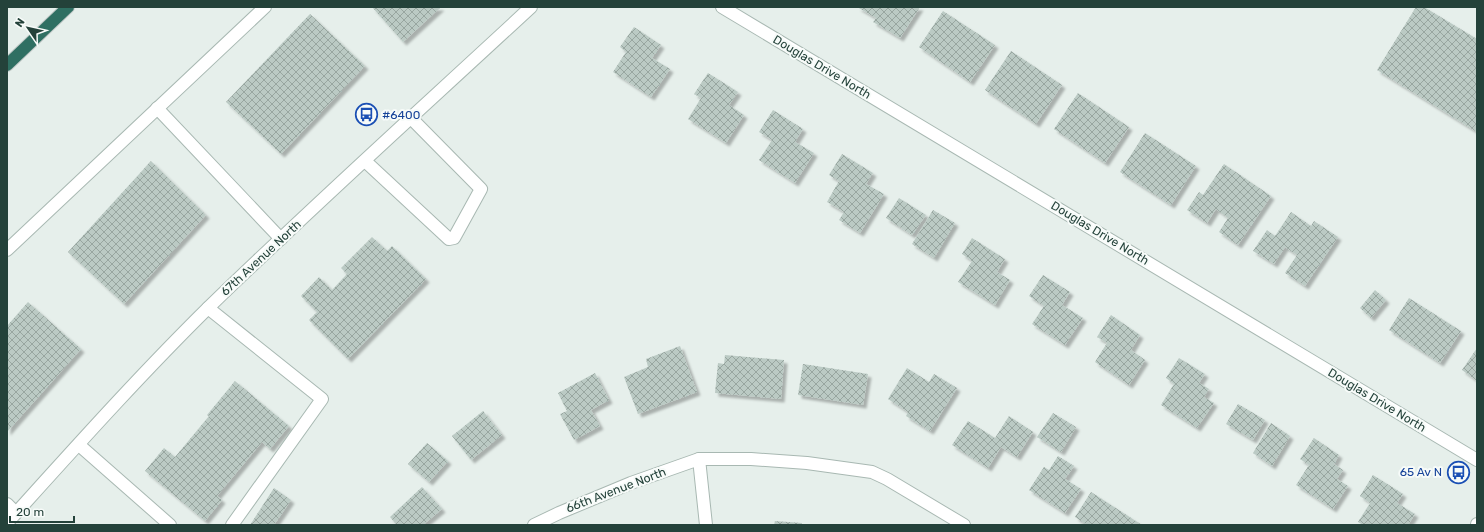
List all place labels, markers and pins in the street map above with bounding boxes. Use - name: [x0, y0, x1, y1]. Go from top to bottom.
- bus stop icon: #6400: [354, 102, 380, 128]
- place label: #6400: [382, 108, 420, 122]
- bus stop icon: 65 Av N: [1445, 459, 1471, 485]
- place label: 65 Av N: [1400, 465, 1442, 479]

